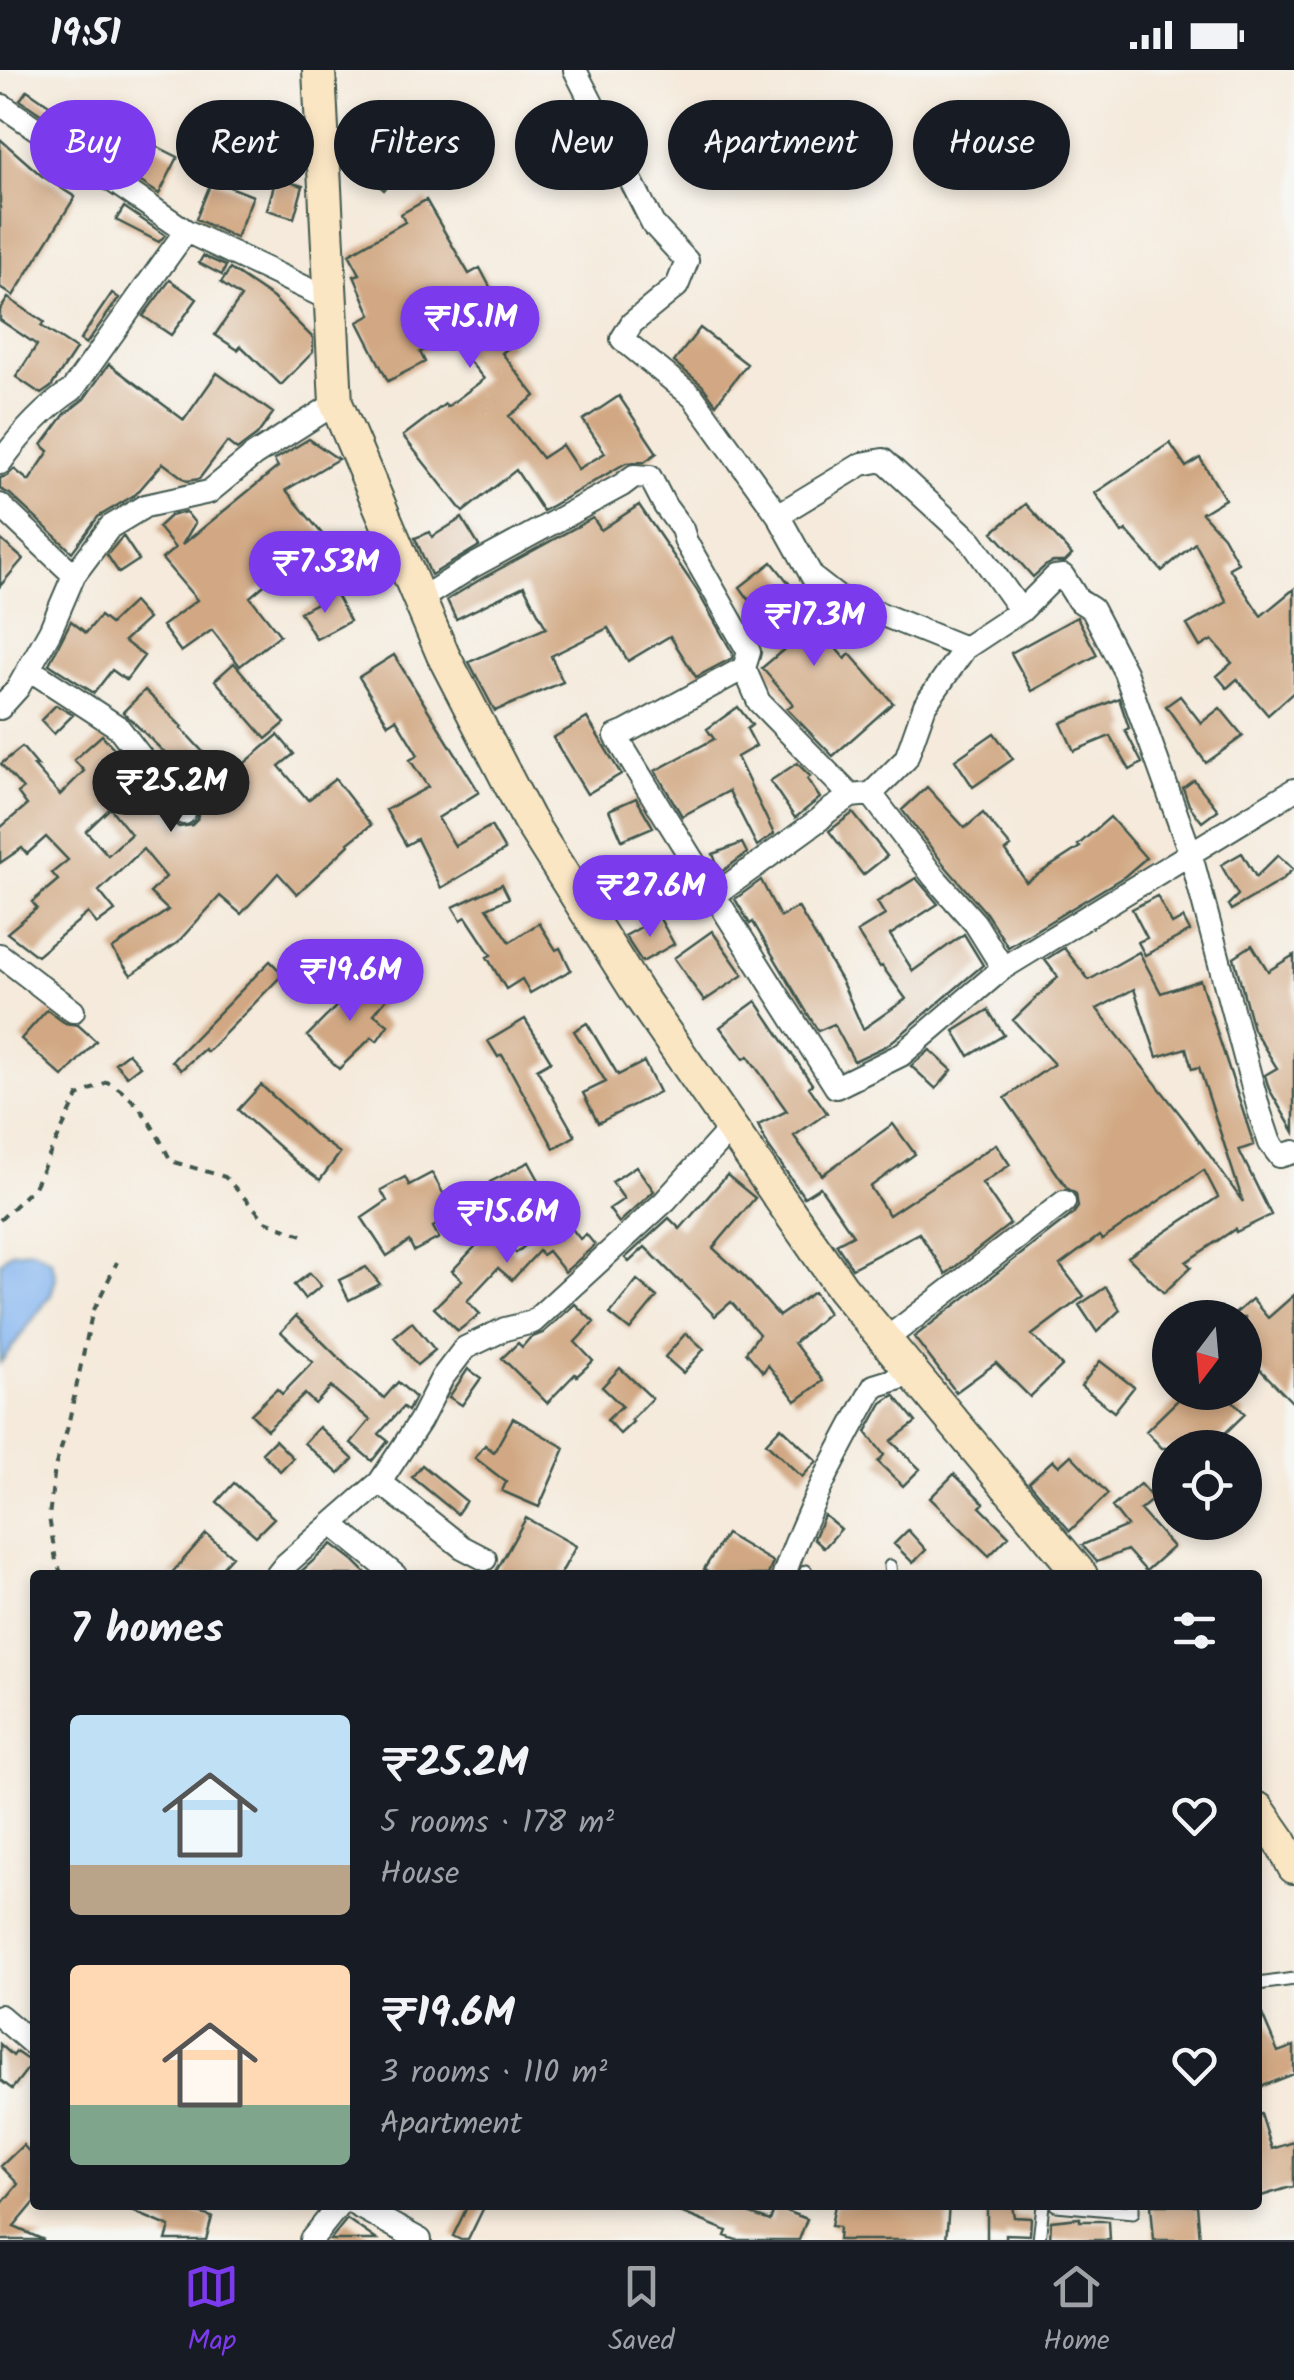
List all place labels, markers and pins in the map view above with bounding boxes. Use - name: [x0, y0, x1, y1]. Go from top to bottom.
- pin: ₹15.1M: [389, 286, 551, 371]
- pin: ₹7.53M: [244, 531, 406, 616]
- pin: ₹17.3M: [733, 584, 895, 669]
- pin: ₹25.2M: [90, 750, 252, 835]
- pin: ₹27.6M: [569, 855, 731, 940]
- pin: ₹19.6M: [269, 939, 431, 1024]
- pin: ₹15.6M: [426, 1181, 588, 1266]

